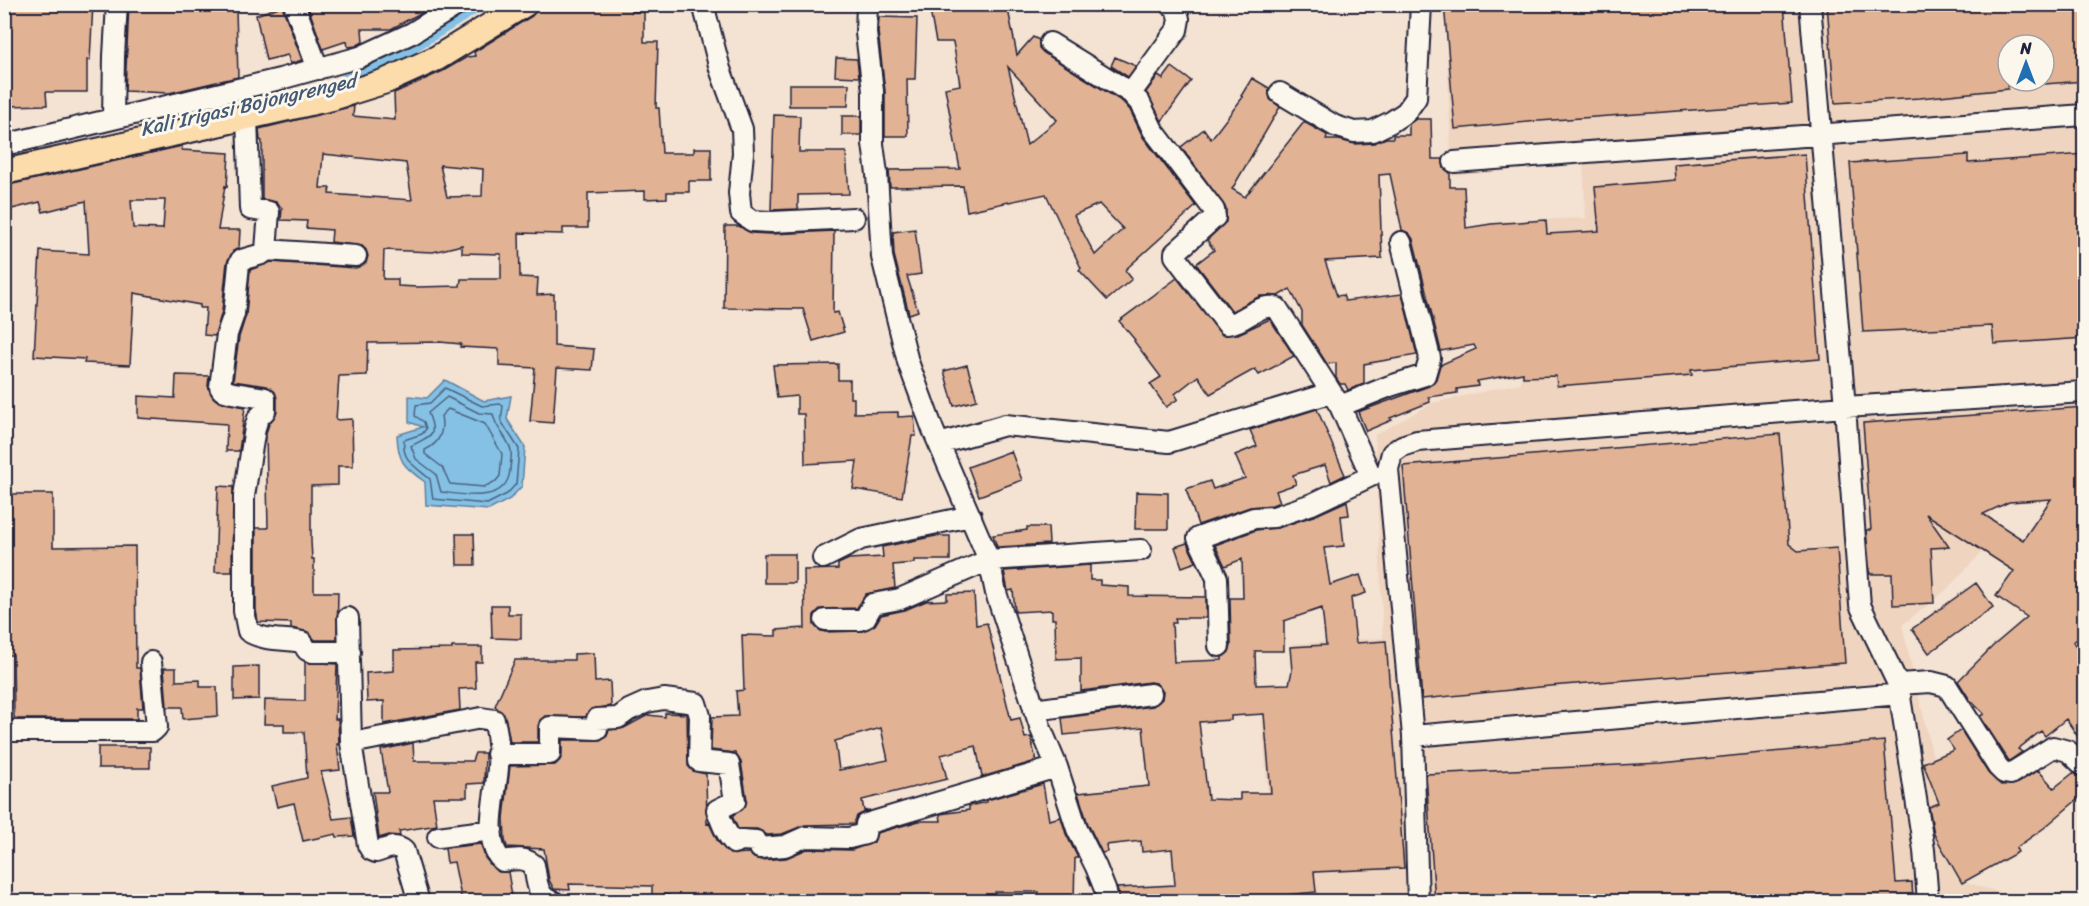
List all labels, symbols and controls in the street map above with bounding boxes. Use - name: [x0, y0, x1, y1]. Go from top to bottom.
- north arrow: [1996, 33, 2056, 93]
- text: N: [2019, 34, 2032, 63]
- water label: Kali Irigasi Bojongrenged: [137, 62, 364, 147]

